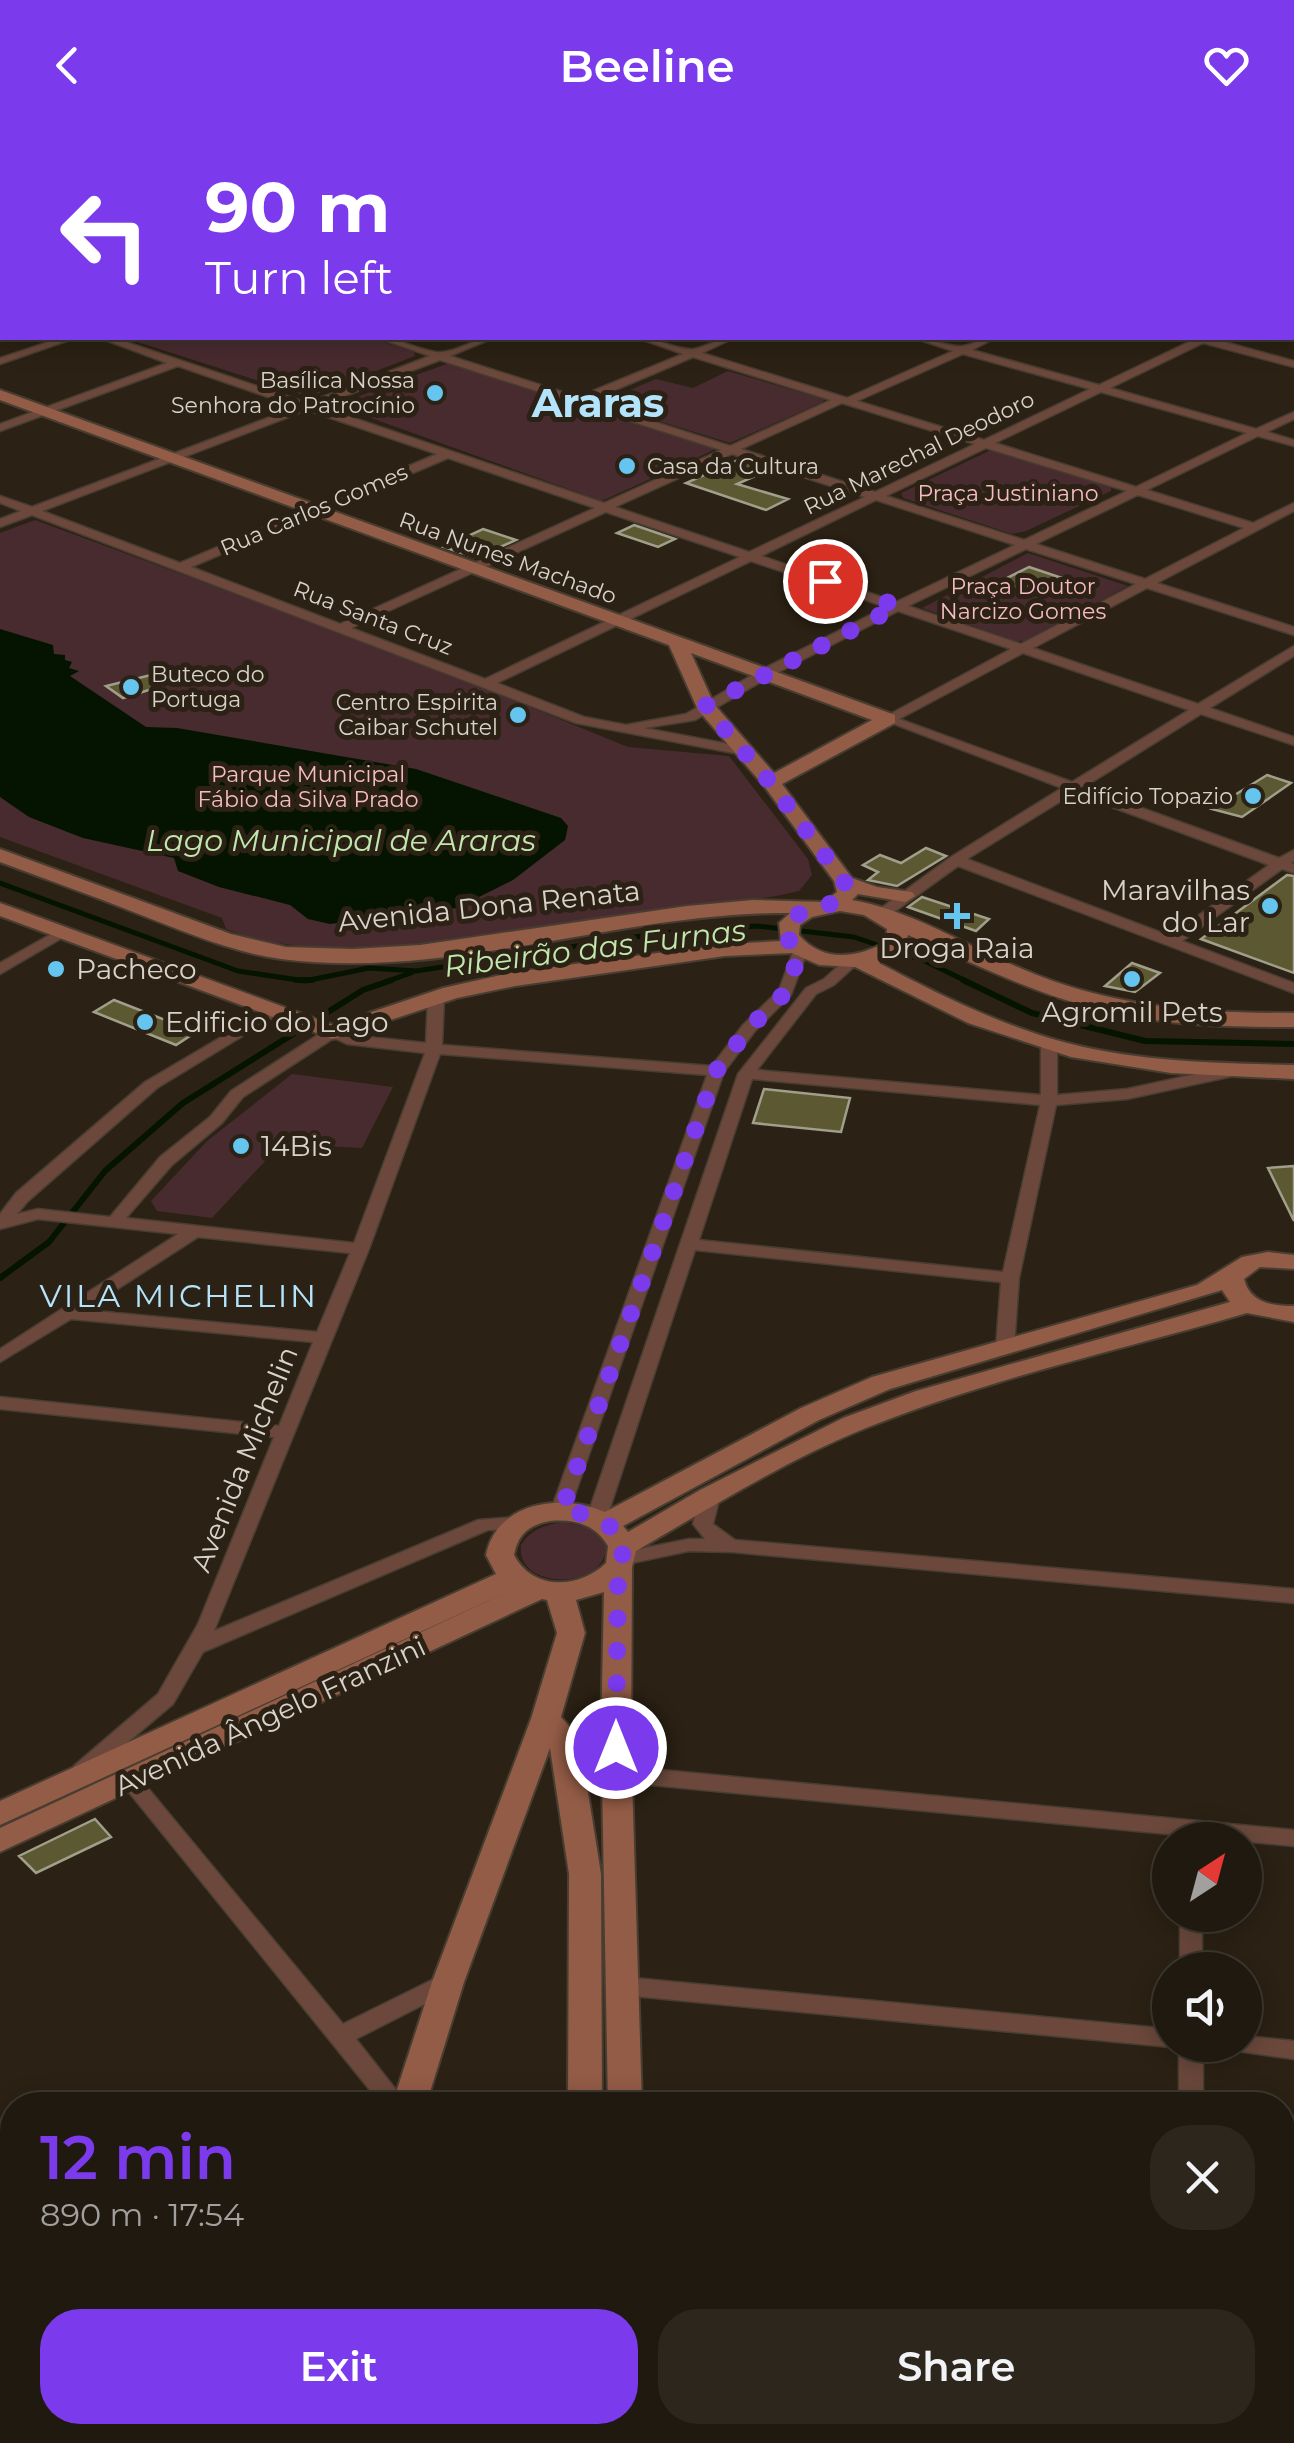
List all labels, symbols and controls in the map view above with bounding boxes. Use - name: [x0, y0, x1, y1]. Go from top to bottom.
- icon: back: [40, 38, 95, 93]
- text: Beeline: [559, 38, 735, 93]
- icon: heart: [1199, 38, 1254, 93]
- text: 90 m: [205, 164, 390, 250]
- icon: left: [40, 170, 170, 300]
- text: Turn left: [205, 250, 393, 305]
- place label: Basílica Nossa Senhora do Patrocínio: [171, 367, 415, 419]
- district label: Araras: [531, 378, 664, 427]
- marker: Basílica Nossa Senhora do Patrocínio: [424, 382, 446, 404]
- street label: Rua Marechal Deodoro: [799, 385, 1039, 521]
- place label: Casa da Cultura: [647, 453, 819, 480]
- marker: Casa da Cultura: [616, 455, 638, 477]
- street label: Rua Carlos Gomes: [216, 458, 412, 562]
- park label: Praça Justiniano: [917, 480, 1099, 507]
- street label: Rua Nunes Machado: [396, 506, 620, 610]
- pin: [783, 539, 868, 624]
- icon: arrive: [798, 554, 853, 609]
- park label: Praça Doutor Narcizo Gomes: [940, 573, 1106, 625]
- street label: Rua Santa Cruz: [290, 575, 456, 661]
- place label: Buteco do Portuga: [151, 661, 265, 713]
- marker: Buteco do Portuga: [120, 676, 142, 698]
- place label: Centro Espirita Caibar Schutel: [336, 689, 498, 741]
- marker: Centro Espirita Caibar Schutel: [507, 704, 529, 726]
- park label: Parque Municipal Fábio da Silva Prado: [197, 761, 419, 813]
- place label: Edifício Topazio: [1063, 783, 1233, 810]
- marker: Edifício Topazio: [1242, 785, 1264, 807]
- water label: Lago Municipal de Araras: [146, 822, 536, 859]
- street label: Avenida Dona Renata: [336, 873, 642, 939]
- place label: Maravilhas do Lar: [1101, 873, 1250, 939]
- marker: Maravilhas do Lar: [1259, 895, 1281, 917]
- marker: Droga Raia: [946, 905, 968, 927]
- water label: Ribeirão das Furnas: [442, 911, 748, 985]
- place label: Droga Raia: [879, 931, 1035, 965]
- place label: Pacheco: [76, 952, 197, 986]
- marker: Pacheco: [45, 958, 67, 980]
- marker: Agromil Pets: [1121, 968, 1143, 990]
- place label: Agromil Pets: [1041, 995, 1223, 1029]
- place label: Edificio do Lago: [165, 1005, 388, 1039]
- marker: Edificio do Lago: [134, 1011, 156, 1033]
- place label: 14Bis: [261, 1129, 332, 1163]
- marker: 14Bis: [230, 1135, 252, 1157]
- district label: VILA MICHELIN: [39, 1276, 319, 1315]
- street label: Avenida Michelin: [183, 1341, 305, 1577]
- street label: Avenida Ângelo Franzini: [109, 1629, 431, 1803]
- position arrow: [564, 1696, 668, 1800]
- north arrow: [1152, 1822, 1262, 1932]
- map controls: [1152, 1822, 1262, 2062]
- button: sound: [1152, 1952, 1262, 2062]
- text: 12 min: [40, 2121, 236, 2194]
- button: close: [1150, 2125, 1255, 2230]
- text: 890 m · 17:54: [40, 2195, 244, 2234]
- button: Exit: [40, 2309, 638, 2424]
- button: Share: [658, 2309, 1255, 2424]

